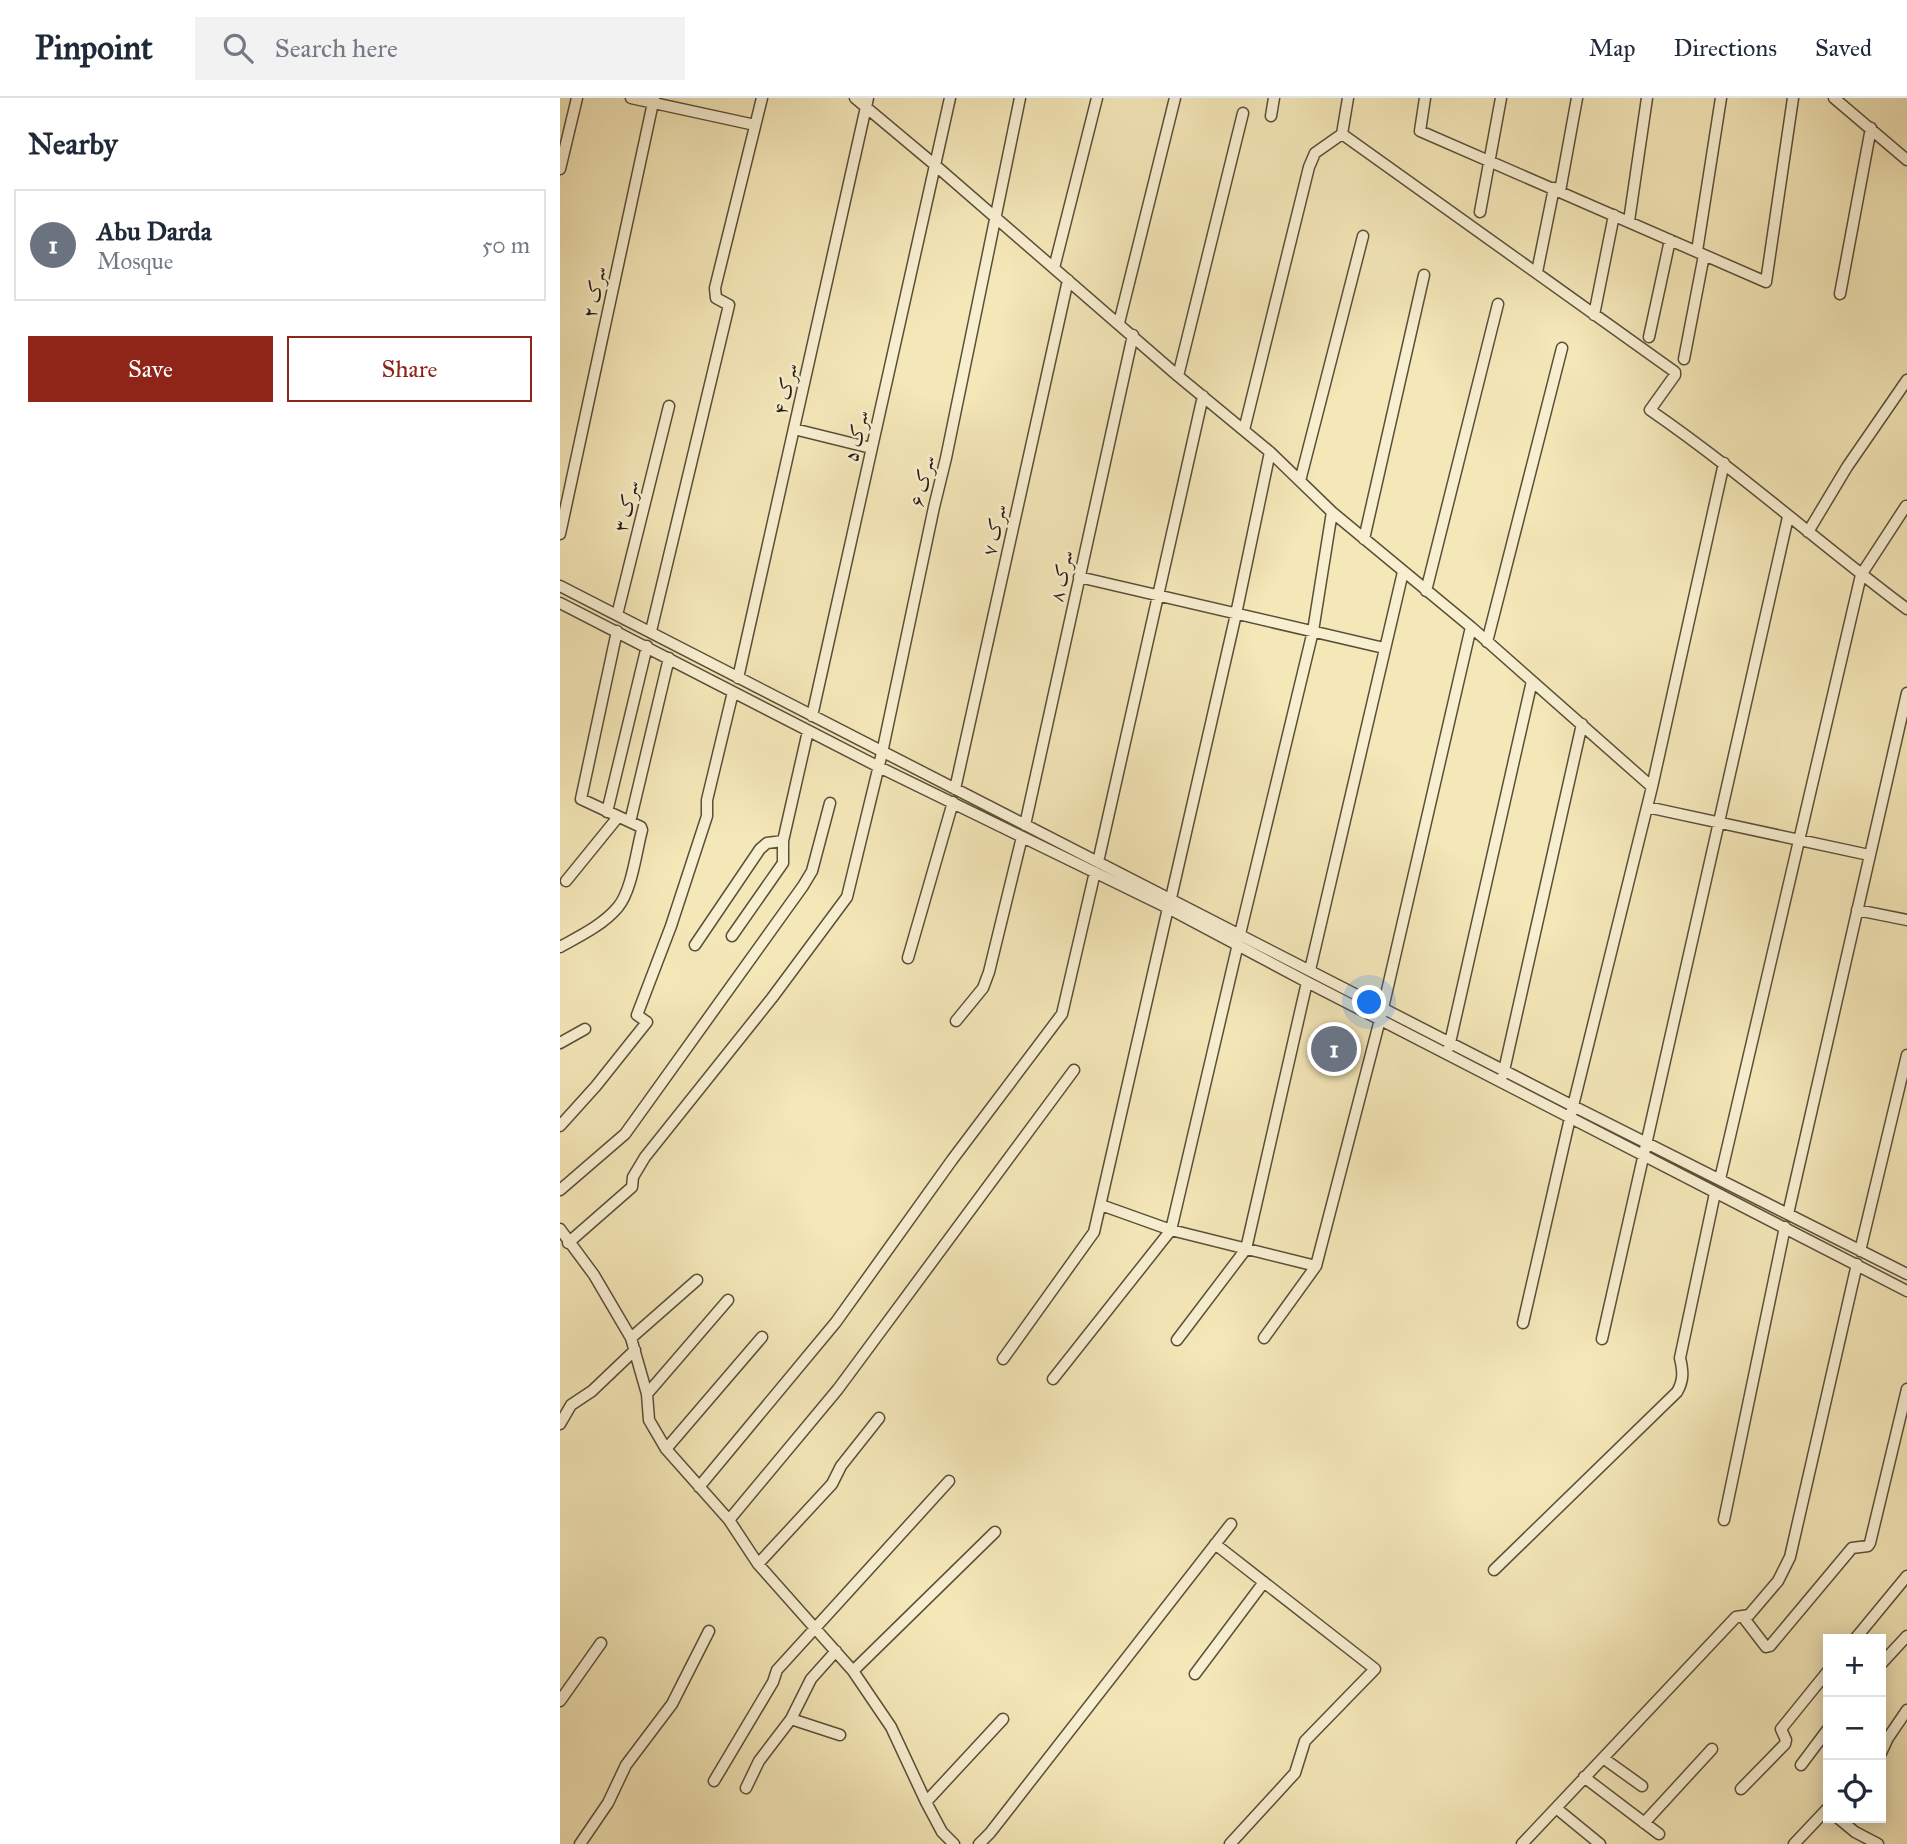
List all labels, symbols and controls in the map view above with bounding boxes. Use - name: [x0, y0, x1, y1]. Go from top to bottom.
- search box: [195, 17, 685, 80]
- text: Pinpoint: [35, 28, 153, 68]
- icon: search: [219, 29, 257, 67]
- text: Search here: [275, 32, 398, 64]
- text: Map: [1589, 33, 1636, 63]
- text: Directions: [1674, 33, 1777, 63]
- text: Saved: [1815, 33, 1872, 63]
- text: Nearby: [28, 126, 118, 162]
- text: Abu Darda: [97, 215, 212, 247]
- text: 1: [48, 231, 58, 259]
- text: 50 m: [482, 231, 530, 259]
- text: Mosque: [97, 247, 173, 275]
- street label: سرک ۲: [577, 264, 612, 320]
- button: Save: [28, 336, 273, 402]
- button: Share: [287, 336, 532, 402]
- street label: سرک ۴: [768, 361, 803, 417]
- street label: سرک ۵: [839, 408, 874, 464]
- street label: سرک ۶: [905, 453, 940, 509]
- street label: سرک ۳: [609, 478, 644, 534]
- street label: سرک ۷: [977, 502, 1012, 558]
- street label: سرک ۸: [1044, 548, 1079, 604]
- your location: [1352, 985, 1386, 1019]
- pin: 1: [1311, 1023, 1357, 1075]
- map controls: [1823, 1634, 1886, 1823]
- button: +: [1823, 1634, 1886, 1697]
- button: −: [1823, 1697, 1886, 1760]
- button: locate: [1823, 1760, 1886, 1823]

